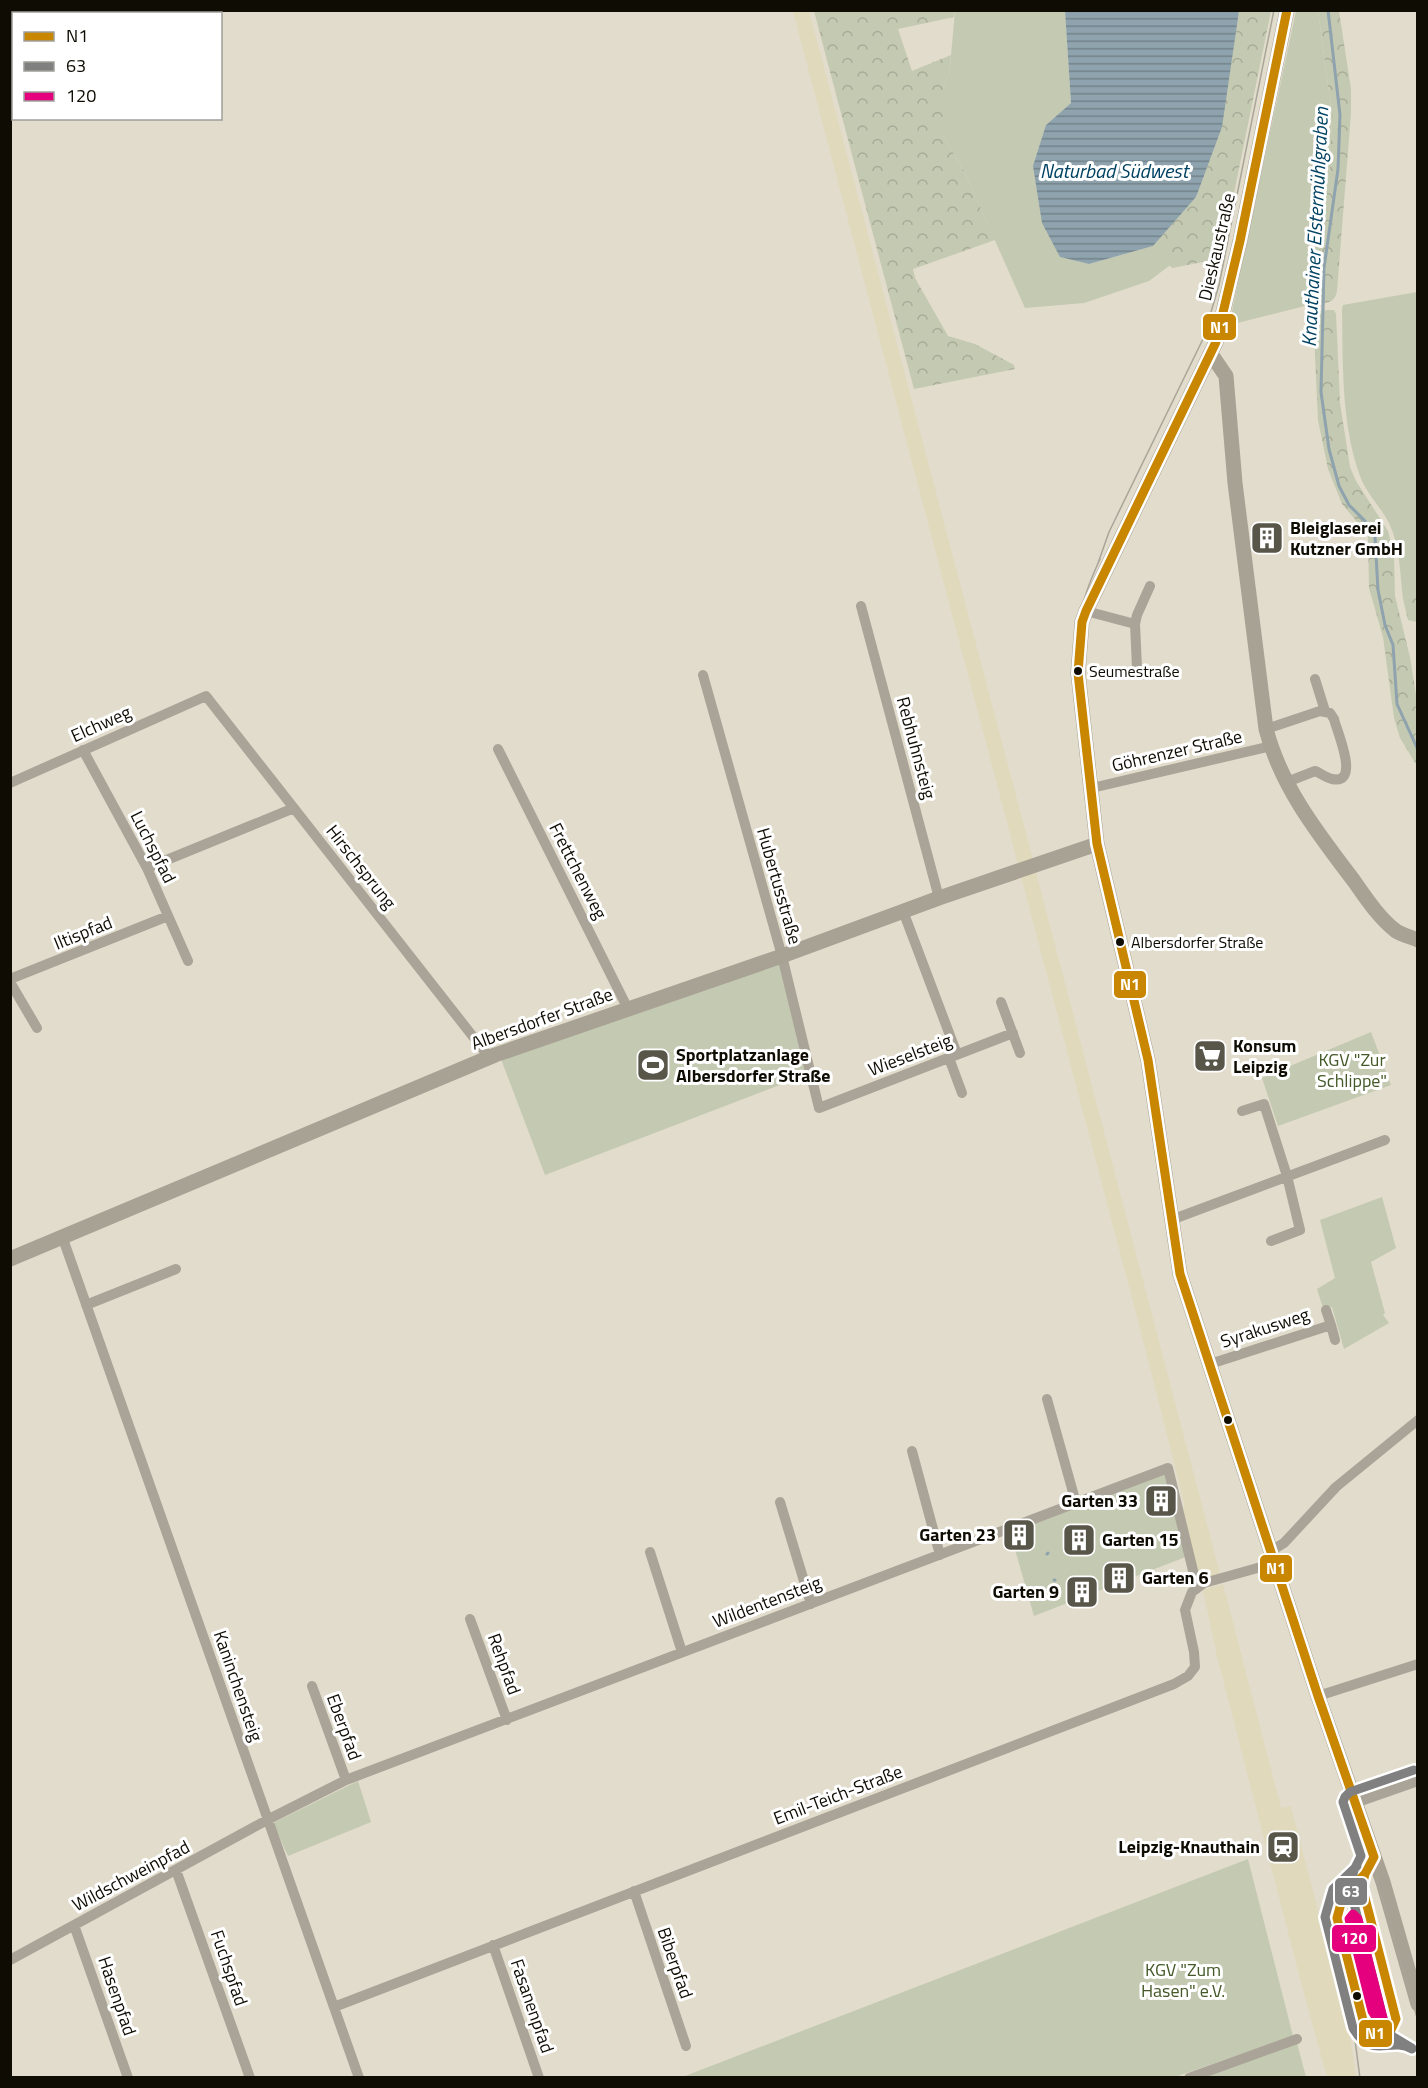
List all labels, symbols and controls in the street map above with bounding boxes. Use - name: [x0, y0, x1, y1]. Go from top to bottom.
- legend: [12, 12, 222, 120]
- text: N1: [66, 22, 88, 49]
- text: 63: [66, 52, 86, 79]
- text: 120: [66, 82, 96, 109]
- water label: Knauthainer Elstermühlgraben: [1293, 105, 1336, 348]
- water label: Naturbad Südwest: [1040, 155, 1191, 186]
- street label: Dieskaustraße: [1191, 190, 1242, 303]
- line badge: N1: [1202, 313, 1237, 341]
- text: N1: [1210, 315, 1230, 339]
- place label: Bleiglaserei Kutzner GmbH: [1290, 514, 1403, 562]
- building icon: Bleiglaserei Kutzner GmbH: [1249, 520, 1285, 556]
- place label: Seumestraße: [1089, 659, 1180, 683]
- marker: Seumestraße: [1072, 665, 1084, 677]
- street label: Rebhuhnsteig: [890, 694, 943, 802]
- street label: Elchweg: [66, 698, 135, 749]
- street label: Göhrenzer Straße: [1109, 722, 1245, 779]
- street label: Luchspfad: [124, 806, 183, 888]
- street label: Frettchenweg: [543, 818, 614, 924]
- street label: Hirschsprung: [320, 819, 403, 915]
- street label: Hubertusstraße: [750, 824, 809, 947]
- street label: Iltispfad: [49, 909, 116, 957]
- place label: Albersdorfer Straße: [1131, 930, 1263, 954]
- marker: Albersdorfer Straße: [1114, 936, 1126, 948]
- line badge: N1: [1113, 970, 1147, 999]
- text: N1: [1120, 972, 1140, 996]
- street label: Albersdorfer Straße: [467, 980, 616, 1057]
- street label: Wieselsteig: [864, 1026, 956, 1083]
- place label: Konsum Leipzig: [1233, 1032, 1296, 1080]
- supermarket icon: Konsum Leipzig: [1192, 1038, 1228, 1074]
- place label: Sportplatzanlage Albersdorfer Straße: [676, 1041, 831, 1089]
- park label: KGV "Zur Schlippe": [1317, 1046, 1387, 1094]
- sports icon: Sportplatzanlage Albersdorfer Straße: [635, 1047, 671, 1083]
- street label: Syrakusweg: [1217, 1300, 1313, 1355]
- unlabelled marker: [1222, 1414, 1234, 1426]
- building icon: Garten 33: [1143, 1483, 1179, 1519]
- place label: Garten 33: [1061, 1487, 1138, 1514]
- building icon: Garten 23: [1001, 1517, 1037, 1553]
- place label: Garten 23: [919, 1521, 996, 1548]
- building icon: Garten 15: [1061, 1522, 1097, 1558]
- place label: Garten 15: [1102, 1526, 1179, 1553]
- line badge: N1: [1259, 1554, 1293, 1583]
- text: N1: [1266, 1556, 1286, 1580]
- building icon: Garten 6: [1101, 1560, 1137, 1596]
- place label: Garten 6: [1142, 1564, 1209, 1591]
- street label: Wildentensteig: [709, 1568, 825, 1635]
- building icon: Garten 9: [1064, 1574, 1100, 1610]
- place label: Garten 9: [992, 1578, 1059, 1605]
- street label: Kaninchensteig: [207, 1627, 270, 1745]
- street label: Rehpfad: [481, 1629, 528, 1698]
- street label: Eberpfad: [320, 1690, 369, 1764]
- street label: Emil-Teich-Straße: [769, 1758, 906, 1832]
- station icon: Leipzig-Knauthain: [1265, 1829, 1301, 1865]
- street label: Wildschweinpfad: [67, 1833, 194, 1918]
- place label: Leipzig-Knauthain: [1118, 1833, 1260, 1860]
- line badge: 63: [1334, 1877, 1368, 1906]
- text: 63: [1342, 1879, 1360, 1903]
- street label: Biberpfad: [651, 1924, 700, 2002]
- line badge: 120: [1331, 1924, 1377, 1953]
- street label: Fuchspfad: [204, 1926, 255, 2009]
- text: 120: [1341, 1926, 1367, 1950]
- street label: Hasenpfad: [91, 1953, 144, 2039]
- street label: Fasanenpfad: [504, 1955, 561, 2056]
- park label: KGV "Zum Hasen" e.V.: [1141, 1956, 1225, 2004]
- unlabelled marker: [1351, 1990, 1363, 2002]
- line badge: N1: [1358, 2019, 1393, 2048]
- text: N1: [1365, 2021, 1385, 2045]

